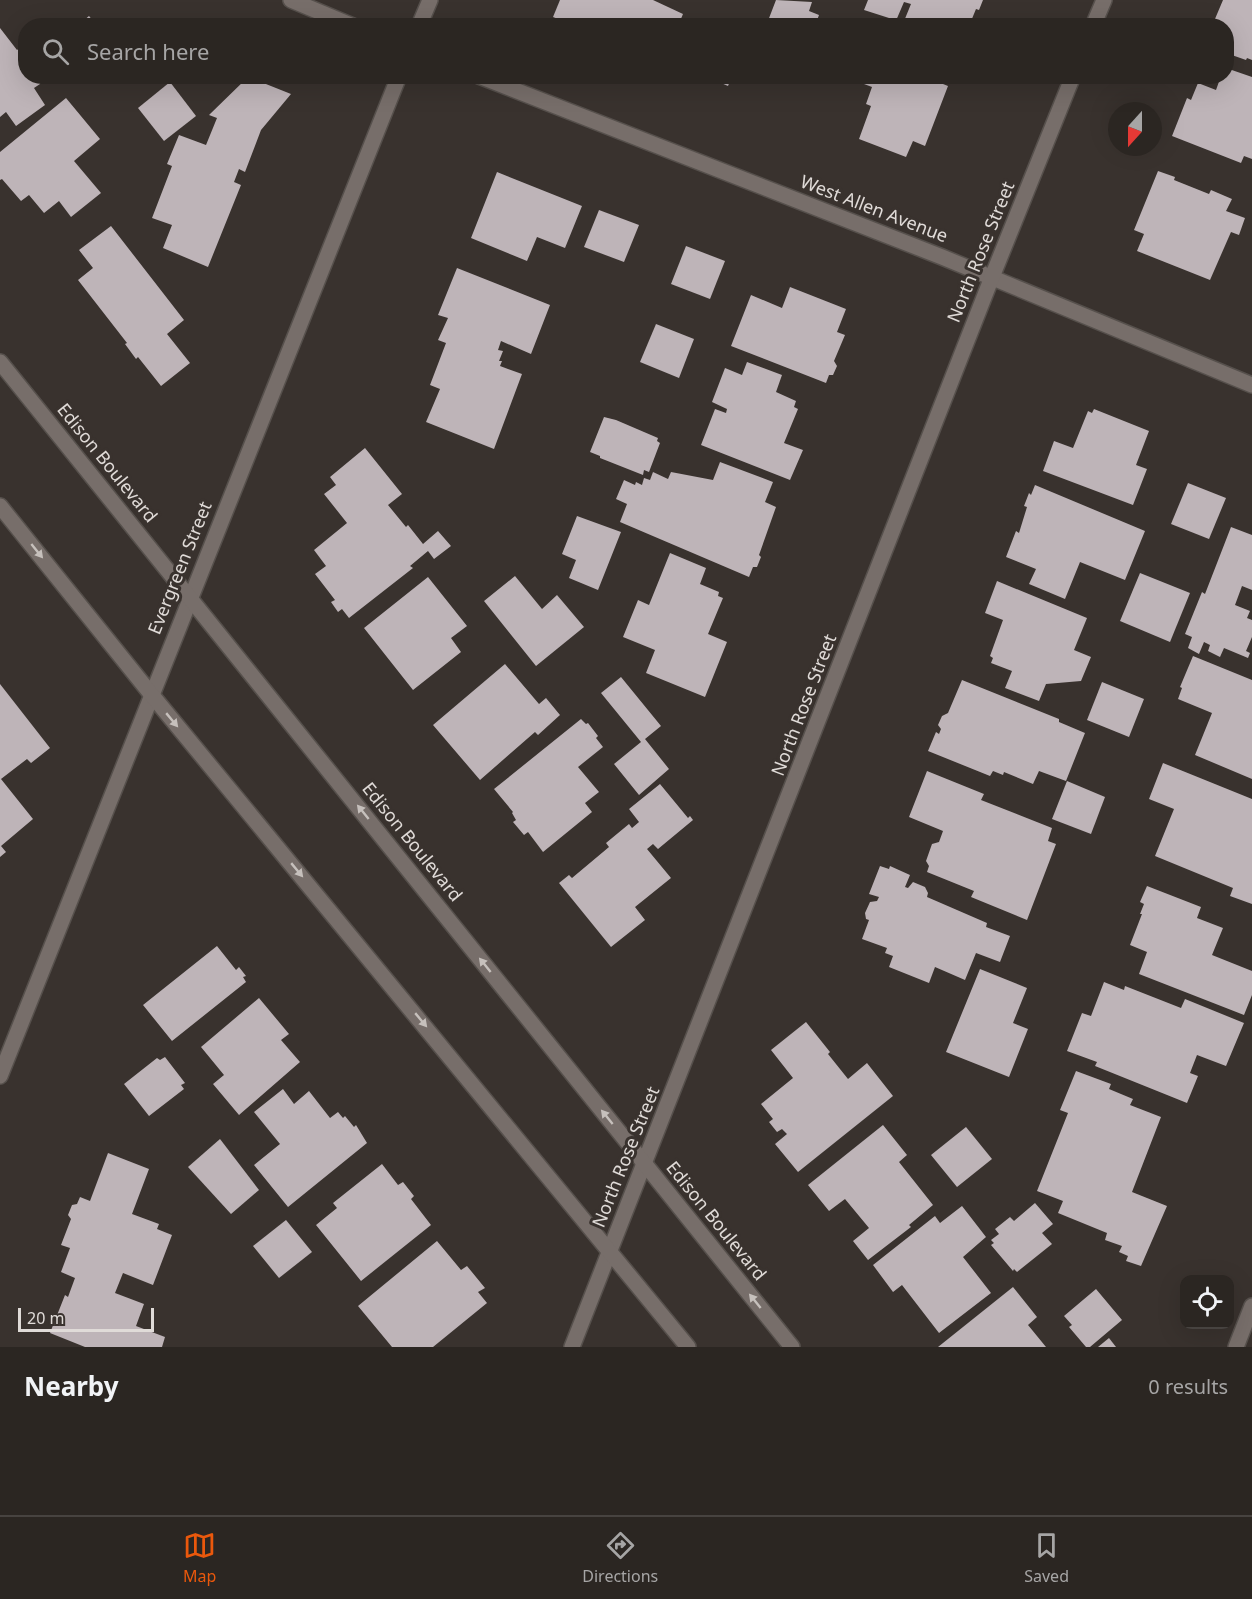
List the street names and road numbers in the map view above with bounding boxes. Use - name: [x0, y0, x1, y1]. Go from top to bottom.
- street label: West Allen Avenue: [797, 169, 952, 247]
- street label: North Rose Street: [941, 177, 1019, 326]
- street label: Edison Boulevard: [52, 398, 163, 527]
- street label: Evergreen Street: [142, 497, 217, 638]
- street label: North Rose Street: [765, 630, 841, 779]
- street label: Edison Boulevard: [357, 777, 468, 906]
- street label: North Rose Street: [586, 1082, 664, 1231]
- street label: Edison Boulevard: [661, 1156, 772, 1285]

